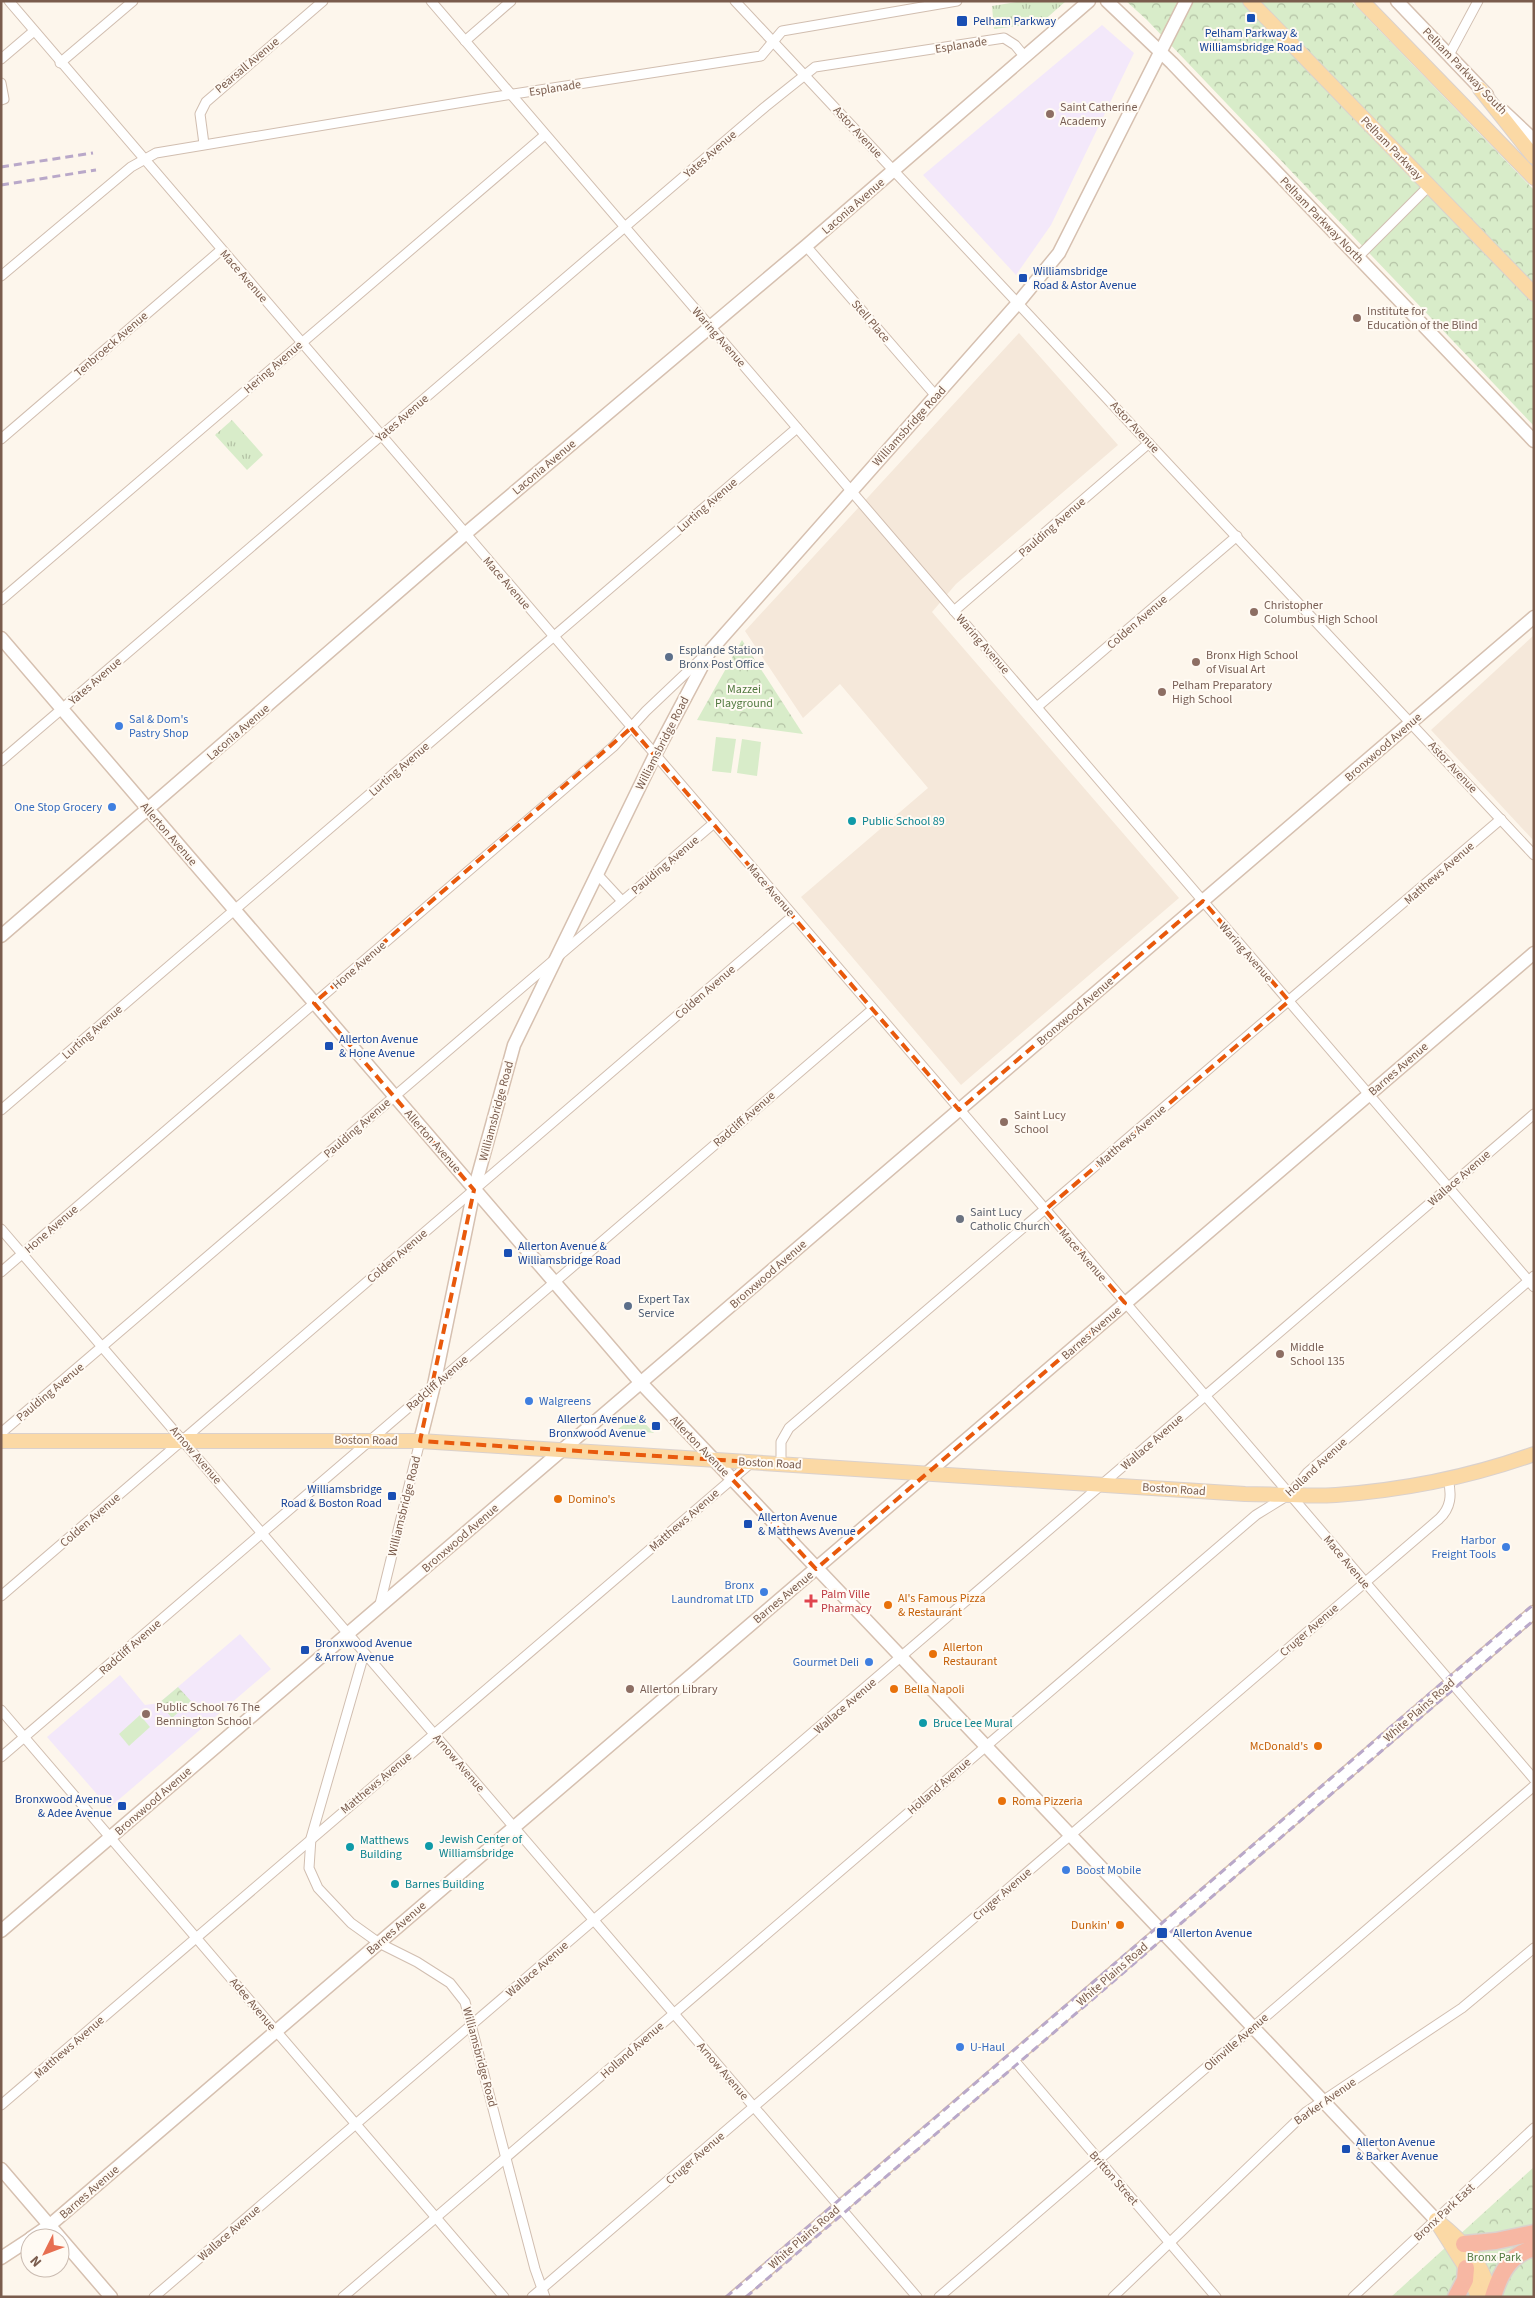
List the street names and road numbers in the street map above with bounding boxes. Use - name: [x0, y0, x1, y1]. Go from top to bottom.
- street label: Pelham Parkway South: [1418, 24, 1511, 119]
- street label: Pearsall Avenue: [212, 33, 283, 97]
- street label: Esplanade: [934, 33, 988, 58]
- street label: Esplanade: [528, 76, 582, 101]
- street label: Astor Avenue: [829, 103, 886, 162]
- street label: Pelham Parkway: [1357, 113, 1427, 184]
- street label: Yates Avenue: [679, 127, 740, 183]
- street label: Pelham Parkway North: [1276, 173, 1368, 267]
- street label: Laconia Avenue: [818, 174, 889, 239]
- street label: Mace Avenue: [216, 246, 271, 307]
- street label: Stell Place: [847, 296, 894, 346]
- street label: Waring Avenue: [688, 304, 749, 371]
- street label: Tenbroeck Avenue: [71, 308, 152, 381]
- street label: Hering Avenue: [240, 337, 306, 398]
- street label: Williamsbridge Road: [869, 382, 950, 470]
- street label: Yates Avenue: [371, 391, 432, 447]
- street label: Astor Avenue: [1106, 398, 1163, 457]
- street label: Laconia Avenue: [509, 436, 580, 499]
- street label: Lurting Avenue: [673, 474, 741, 537]
- street label: Paulding Avenue: [1015, 494, 1089, 561]
- street label: Mace Avenue: [479, 553, 534, 614]
- street label: Colden Avenue: [1103, 591, 1171, 653]
- street label: Waring Avenue: [952, 611, 1013, 678]
- street label: Yates Avenue: [64, 654, 125, 710]
- street label: Williamsbridge Road: [632, 694, 693, 793]
- street label: Laconia Avenue: [203, 700, 274, 765]
- street label: Bronxwood Avenue: [1341, 709, 1426, 786]
- street label: Lurting Avenue: [365, 738, 433, 801]
- street label: Astor Avenue: [1424, 738, 1481, 797]
- street label: Allerton Avenue: [136, 799, 201, 870]
- street label: Paulding Avenue: [628, 832, 703, 899]
- street label: Matthews Avenue: [1401, 838, 1478, 909]
- street label: Mace Avenue: [743, 860, 798, 921]
- street label: Waring Avenue: [1215, 919, 1276, 986]
- street label: Hone Avenue: [329, 937, 390, 994]
- street label: Colden Avenue: [671, 961, 739, 1023]
- street label: Bronxwood Avenue: [1033, 973, 1118, 1050]
- street label: Lurting Avenue: [58, 1001, 126, 1064]
- street label: Barnes Avenue: [1365, 1039, 1432, 1100]
- street label: Williamsbridge Road: [475, 1059, 518, 1163]
- street label: Radcliff Avenue: [710, 1088, 779, 1151]
- street label: Paulding Avenue: [320, 1095, 394, 1162]
- street label: Matthews Avenue: [1093, 1101, 1170, 1172]
- street label: Allerton Avenue: [400, 1106, 465, 1177]
- street label: Wallace Avenue: [1424, 1146, 1494, 1210]
- street label: Hone Avenue: [21, 1201, 82, 1258]
- street label: Colden Avenue: [363, 1225, 431, 1287]
- street label: Mace Avenue: [1055, 1225, 1110, 1286]
- street label: Bronxwood Avenue: [726, 1236, 811, 1313]
- street label: Barnes Avenue: [1058, 1303, 1125, 1364]
- street label: Radcliff Avenue: [403, 1352, 472, 1415]
- street label: Paulding Avenue: [13, 1359, 88, 1426]
- street label: Wallace Avenue: [1117, 1410, 1187, 1474]
- street label: Allerton Avenue: [666, 1412, 733, 1481]
- street label: Arnow Avenue: [166, 1423, 226, 1488]
- street label: Boston Road: [334, 1431, 398, 1450]
- street label: Holland Avenue: [1282, 1434, 1351, 1501]
- street label: Boston Road: [738, 1453, 802, 1474]
- street label: Williamsbridge Road: [384, 1454, 425, 1558]
- street label: Boston Road: [1142, 1479, 1206, 1500]
- street label: Matthews Avenue: [646, 1485, 723, 1556]
- street label: Colden Avenue: [56, 1489, 124, 1551]
- street label: Bronxwood Avenue: [418, 1500, 503, 1577]
- street label: Mace Avenue: [1319, 1532, 1374, 1593]
- street label: Barnes Avenue: [749, 1567, 817, 1628]
- street label: Cruger Avenue: [1276, 1600, 1342, 1661]
- street label: Radcliff Avenue: [96, 1616, 165, 1679]
- street label: Wallace Avenue: [810, 1674, 880, 1738]
- street label: White Plains Road: [1380, 1675, 1459, 1746]
- street label: Arnow Avenue: [429, 1731, 489, 1796]
- street label: Matthews Avenue: [337, 1749, 416, 1818]
- street label: Holland Avenue: [904, 1754, 975, 1819]
- street label: Bronxwood Avenue: [111, 1763, 196, 1840]
- street label: Cruger Avenue: [969, 1864, 1035, 1925]
- street label: Barnes Avenue: [363, 1898, 430, 1959]
- street label: Wallace Avenue: [502, 1937, 572, 2001]
- street label: White Plains Road: [1073, 1939, 1152, 2010]
- street label: Adee Avenue: [225, 1974, 280, 2035]
- street label: Williamsbridge Road: [458, 2005, 501, 2109]
- street label: Olinville Avenue: [1200, 2010, 1272, 2075]
- street label: Matthews Avenue: [31, 2012, 108, 2083]
- street label: Holland Avenue: [597, 2018, 668, 2083]
- street label: Arnow Avenue: [693, 2039, 753, 2104]
- street label: Barker Avenue: [1291, 2074, 1360, 2129]
- street label: Cruger Avenue: [662, 2128, 728, 2189]
- street label: Britton Street: [1085, 2147, 1142, 2209]
- street label: Barnes Avenue: [56, 2162, 123, 2223]
- street label: Bronx Park East: [1410, 2180, 1479, 2245]
- street label: Wallace Avenue: [194, 2201, 264, 2265]
- street label: White Plains Road: [765, 2202, 844, 2273]

